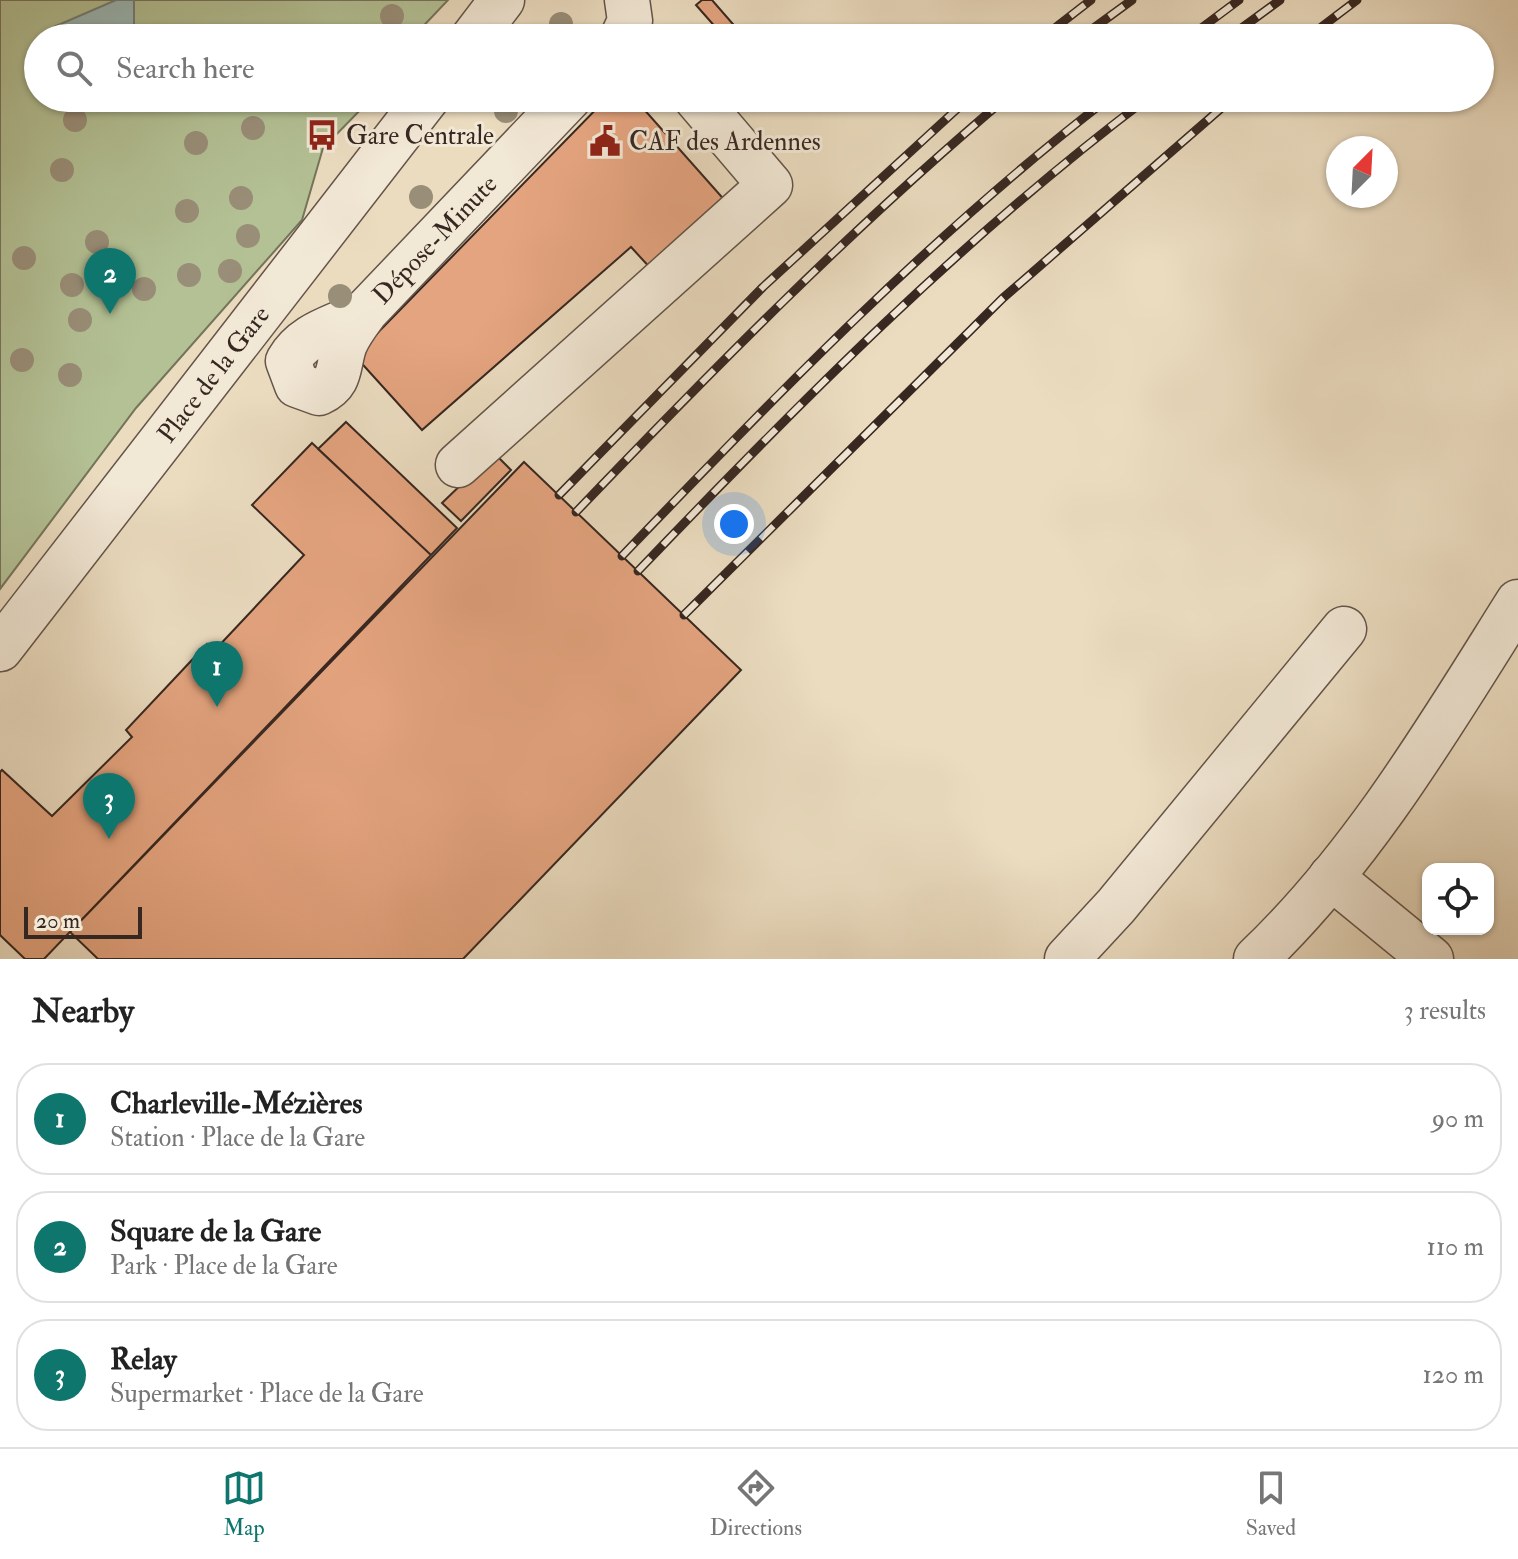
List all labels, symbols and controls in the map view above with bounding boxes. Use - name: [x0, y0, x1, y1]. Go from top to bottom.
- search box: [24, 24, 1494, 112]
- icon: search: [52, 46, 96, 90]
- text: Search here: [116, 50, 255, 87]
- bus stop icon: Gare Centrale: [305, 118, 339, 152]
- place label: Gare Centrale: [346, 120, 494, 152]
- public building icon: CAF des Ardennes: [588, 124, 622, 158]
- place label: CAF des Ardennes: [629, 126, 821, 158]
- north arrow: [1326, 136, 1398, 208]
- street label: Dépose-Minute: [366, 168, 504, 311]
- pin: 2: [84, 248, 136, 314]
- street label: Place de la Gare: [151, 300, 277, 449]
- your location: [714, 504, 754, 544]
- pin: 1: [191, 641, 243, 707]
- pin: 3: [83, 773, 135, 839]
- map controls: [1422, 863, 1494, 935]
- button: locate: [1422, 863, 1494, 935]
- scale bar: [24, 903, 142, 939]
- text: 20 m: [36, 907, 80, 935]
- text: Nearby: [32, 990, 134, 1033]
- text: 3 results: [1404, 995, 1486, 1027]
- text: Charleville-Mézières: [110, 1085, 362, 1122]
- text: 1: [55, 1103, 65, 1135]
- text: 90 m: [1432, 1103, 1484, 1135]
- text: Station · Place de la Gare: [110, 1122, 365, 1154]
- text: Square de la Gare: [110, 1213, 321, 1250]
- text: 2: [53, 1231, 67, 1263]
- text: 110 m: [1427, 1231, 1484, 1263]
- text: Park · Place de la Gare: [110, 1250, 338, 1282]
- text: Relay: [110, 1341, 177, 1378]
- text: 3: [55, 1359, 65, 1391]
- text: 120 m: [1423, 1359, 1484, 1391]
- text: Supermarket · Place de la Gare: [110, 1378, 424, 1410]
- tab: Map: [222, 1466, 266, 1542]
- tab: Directions: [710, 1466, 802, 1542]
- tab: Saved: [1246, 1466, 1296, 1542]

